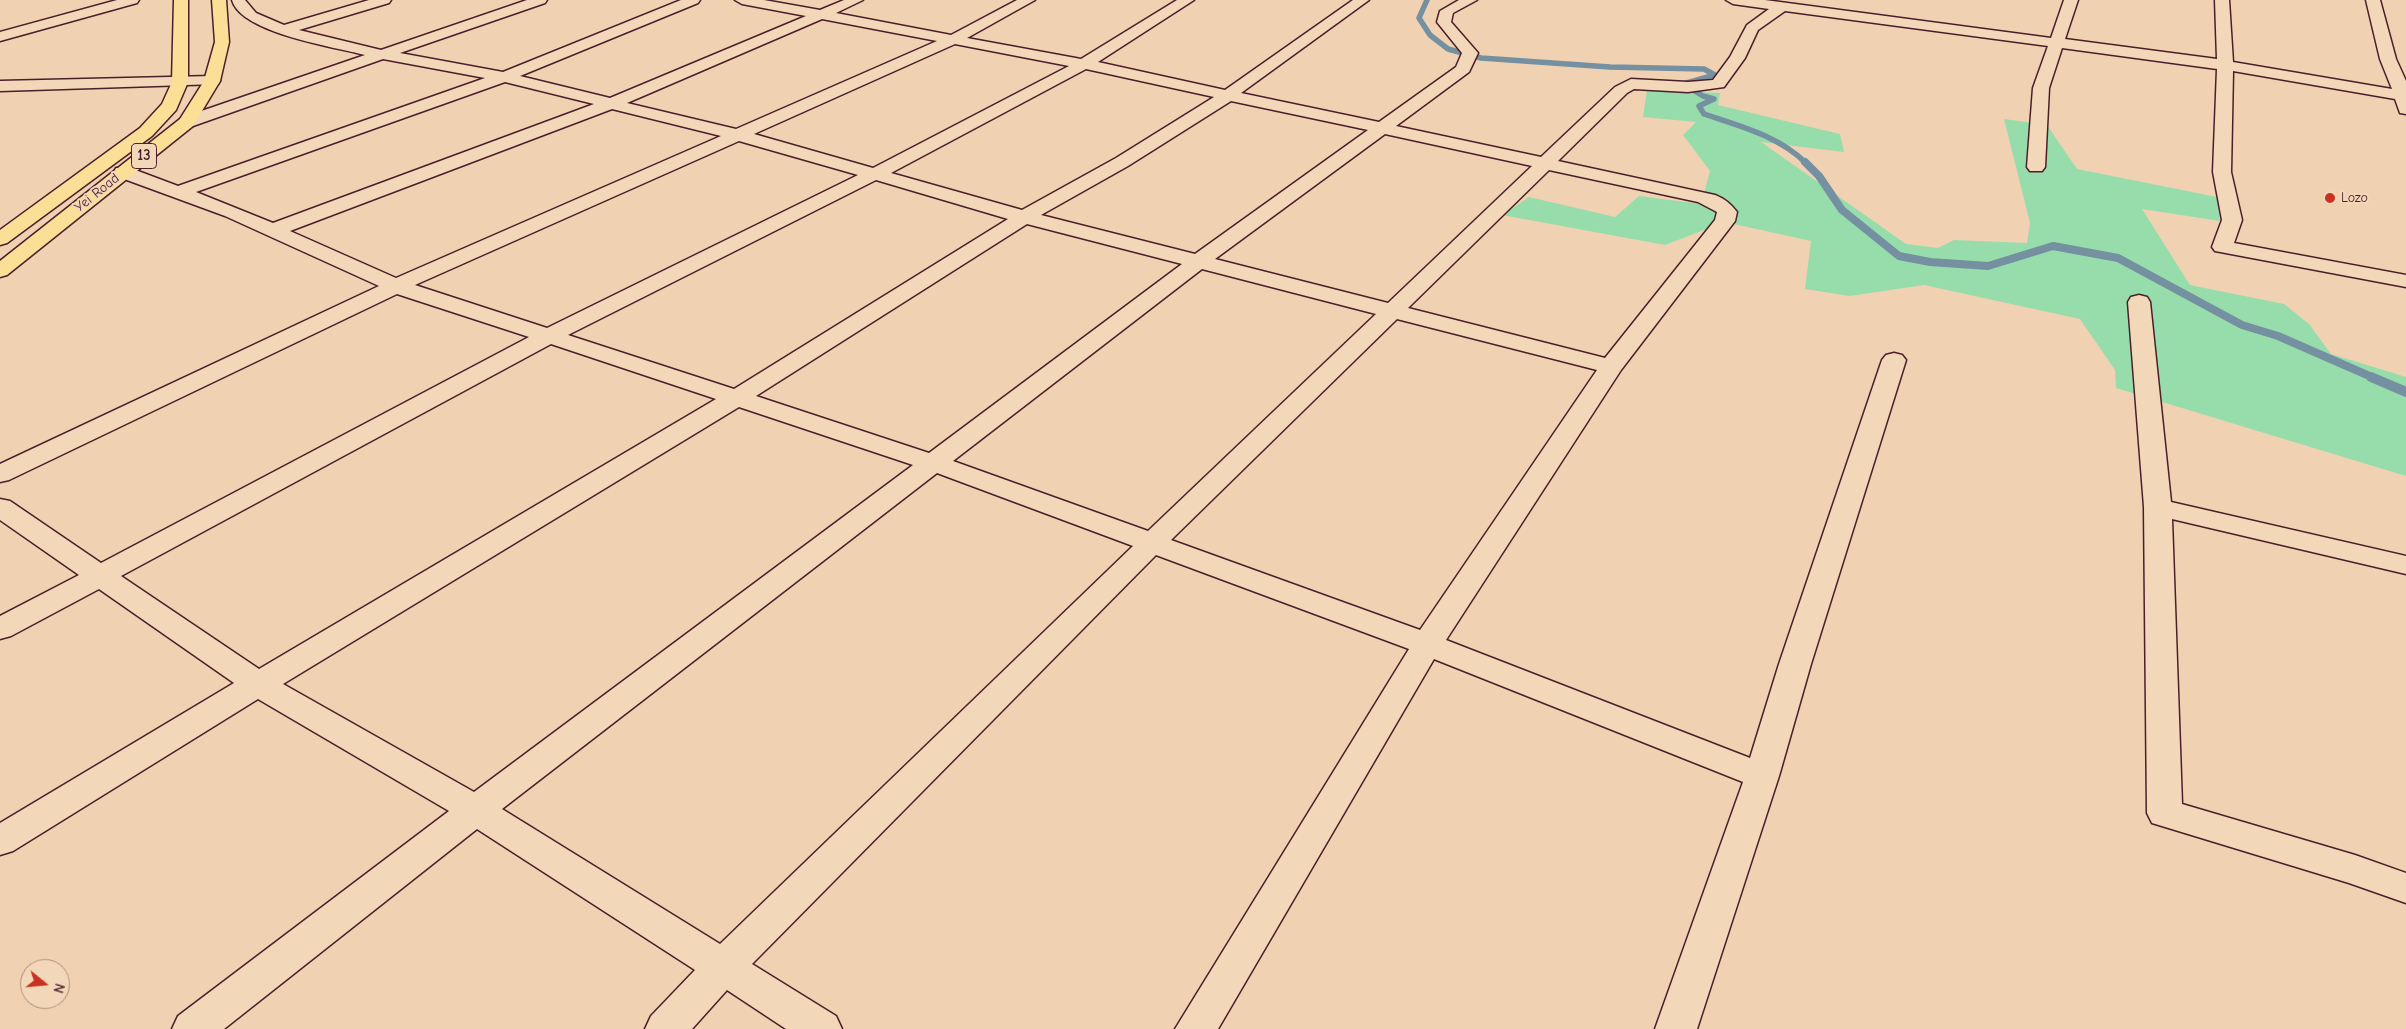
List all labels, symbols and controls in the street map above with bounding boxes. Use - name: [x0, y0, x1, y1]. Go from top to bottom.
- road number: 13: [132, 144, 156, 168]
- street label: Yei Road: [71, 170, 123, 216]
- place label: Lozo: [2341, 190, 2368, 206]
- marker: Lozo: [2323, 191, 2337, 205]
- north arrow: [20, 959, 70, 1009]
- text: N: [49, 981, 68, 995]

